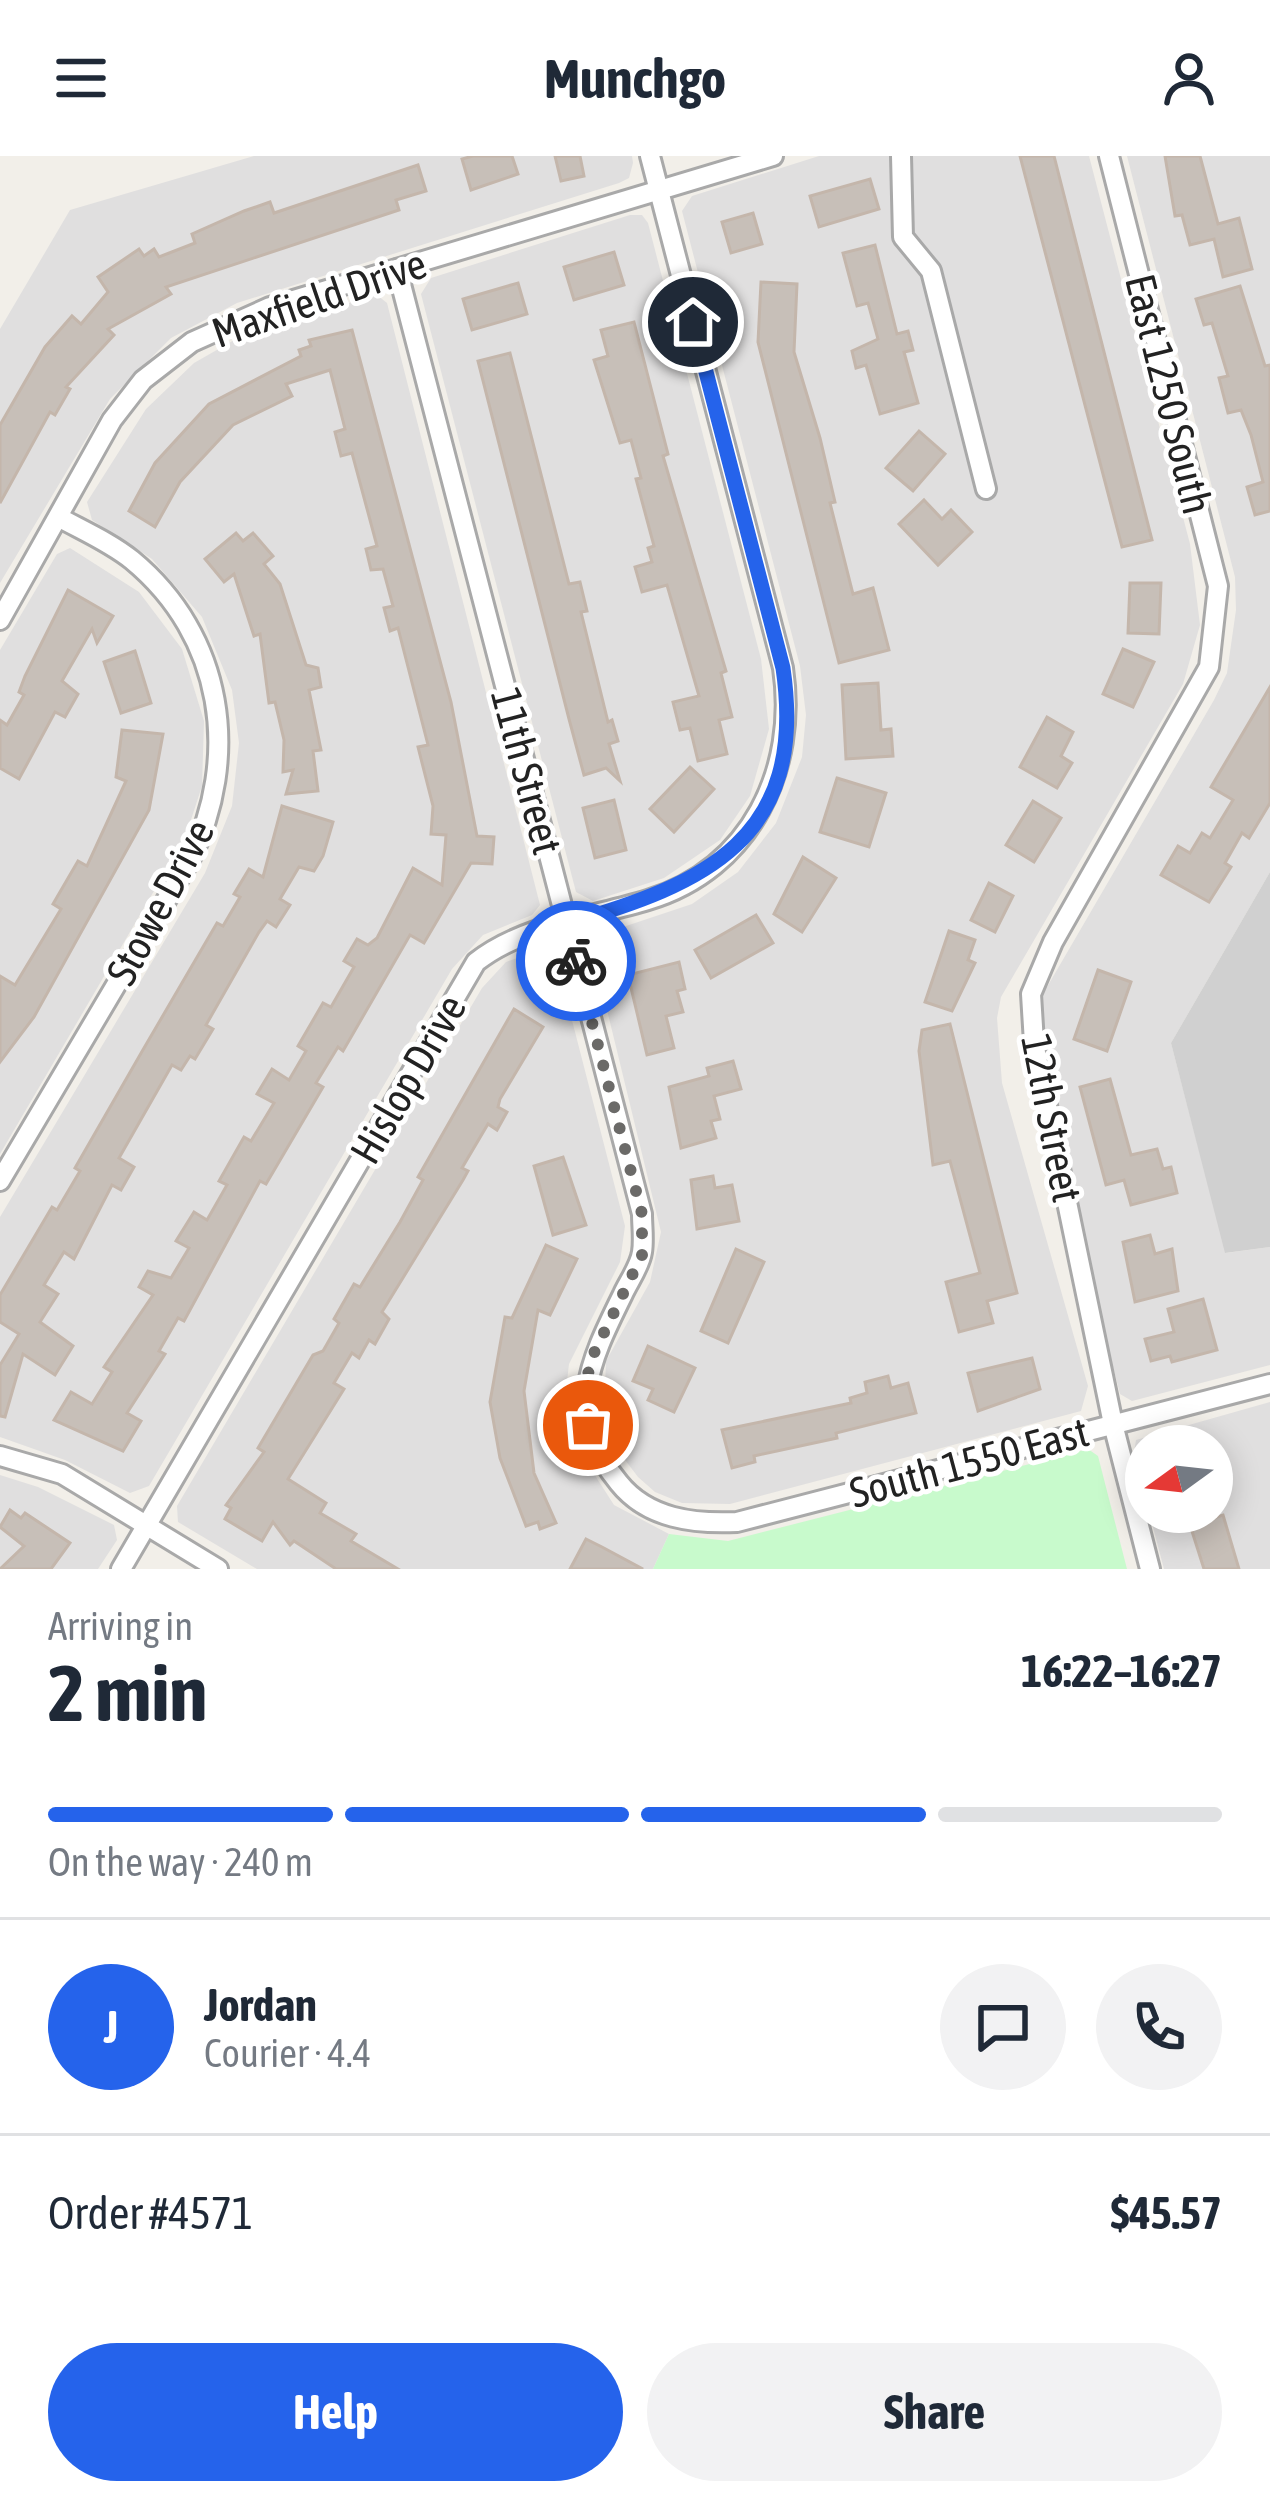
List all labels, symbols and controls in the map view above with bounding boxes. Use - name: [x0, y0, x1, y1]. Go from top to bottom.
- icon: menu: [48, 45, 114, 111]
- icon: person: [1156, 45, 1222, 111]
- text: Munchgo: [544, 48, 726, 109]
- street label: Maxfield Drive: [206, 239, 432, 357]
- street label: East 1250 South: [1116, 269, 1222, 519]
- pin: [642, 271, 744, 373]
- icon: home: [660, 289, 726, 355]
- street label: 11th Street: [482, 683, 572, 859]
- street label: Stowe Drive: [97, 811, 223, 993]
- courier: [516, 901, 636, 1021]
- icon: bike: [543, 928, 609, 994]
- street label: Hislop Drive: [341, 986, 475, 1172]
- street label: 12th Street: [1012, 1030, 1092, 1206]
- pin: [537, 1374, 639, 1476]
- icon: bag: [555, 1392, 621, 1458]
- street label: South 1550 East: [844, 1407, 1094, 1517]
- north arrow: [1125, 1425, 1233, 1533]
- map controls: [1125, 1425, 1233, 1533]
- text: Arriving in: [48, 1604, 193, 1648]
- text: 16:22–16:27: [1021, 1645, 1222, 1697]
- text: 2 min: [48, 1648, 207, 1738]
- text: On the way · 240 m: [48, 1840, 313, 1884]
- button: chat: [940, 1964, 1066, 2090]
- button: phone: [1096, 1964, 1222, 2090]
- text: Jordan: [204, 1979, 317, 2031]
- text: J: [104, 2001, 118, 2053]
- text: Courier · 4.4: [204, 2031, 371, 2075]
- text: Order #4571: [48, 2187, 253, 2239]
- text: $45.57: [1110, 2187, 1222, 2239]
- button: Help: [48, 2343, 623, 2481]
- button: Share: [647, 2343, 1222, 2481]

